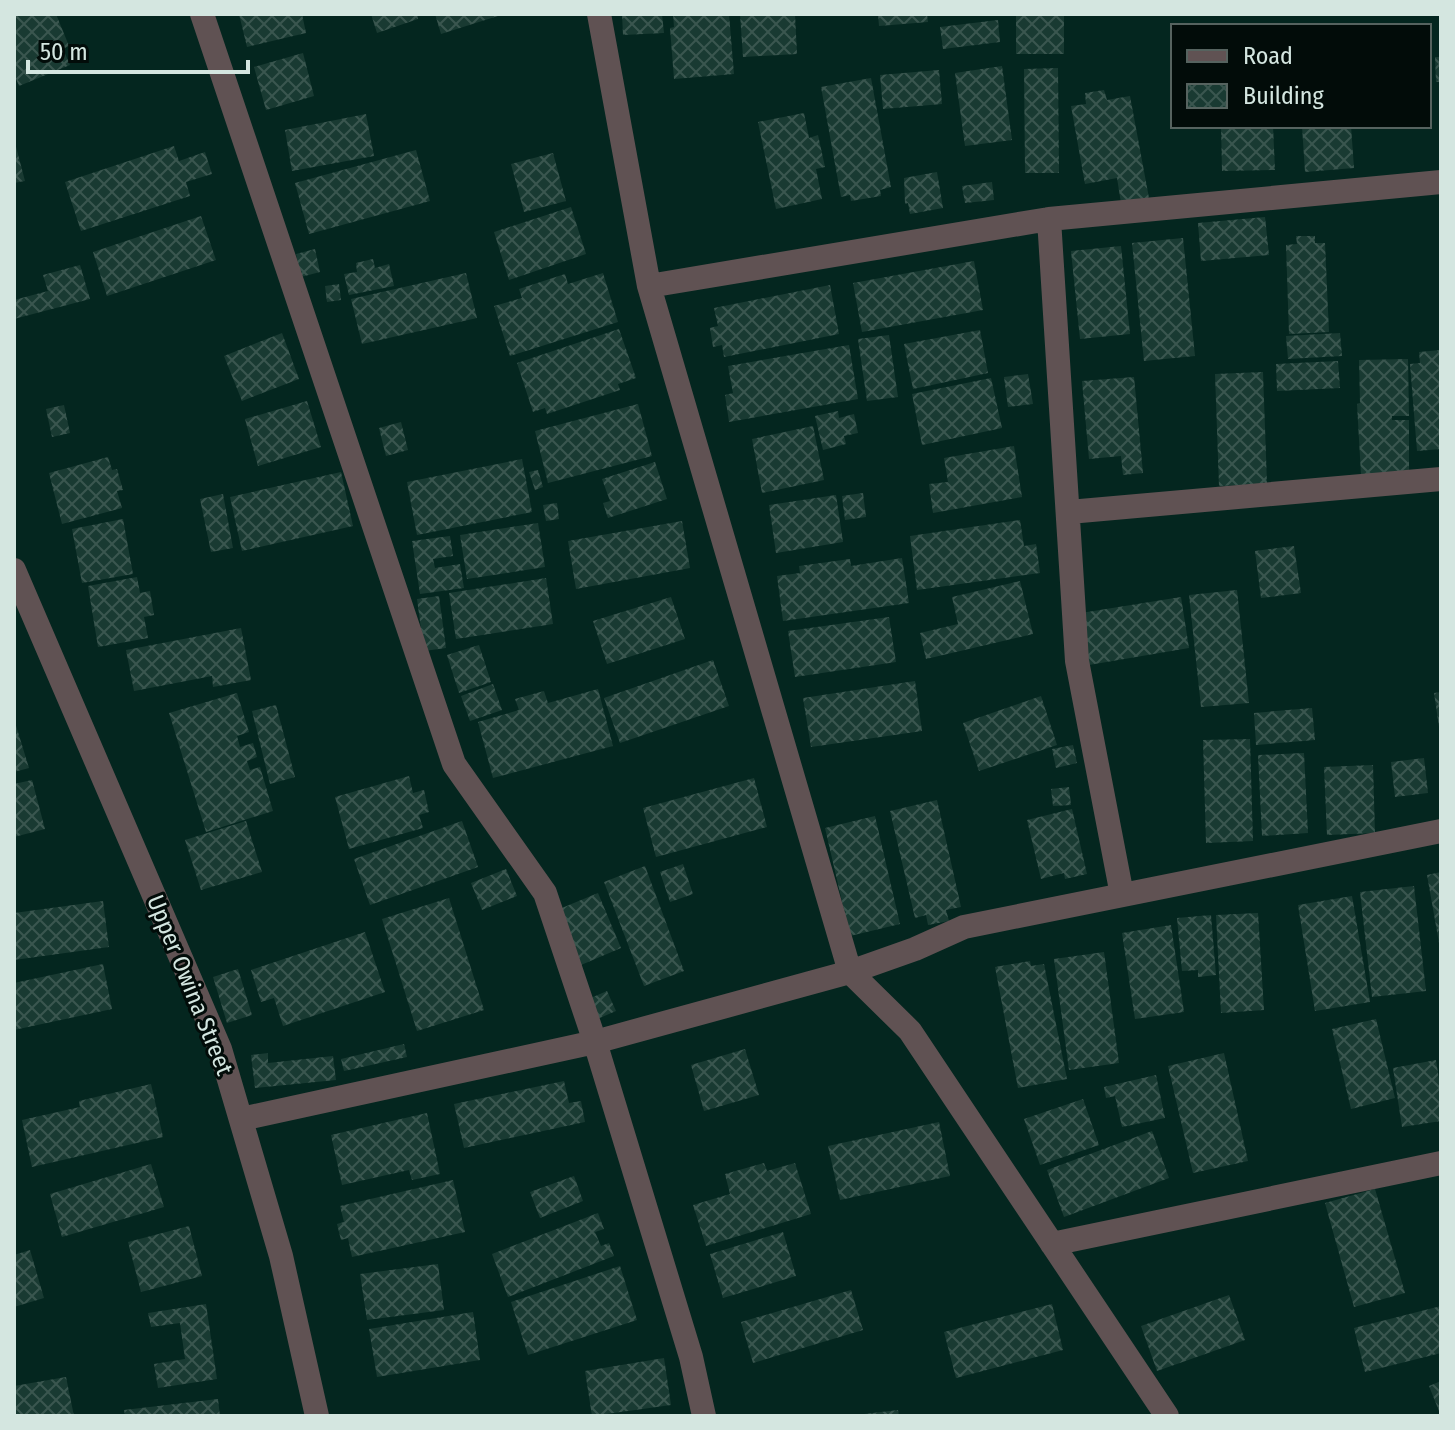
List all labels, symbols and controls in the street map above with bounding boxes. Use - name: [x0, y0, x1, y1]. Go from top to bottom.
- scale bar: [28, 24, 248, 74]
- legend: [1171, 24, 1431, 128]
- text: 50 m: [40, 38, 88, 66]
- text: Road: [1243, 42, 1293, 70]
- text: Building: [1243, 82, 1325, 110]
- street label: Upper Owina Street: [141, 891, 239, 1079]

